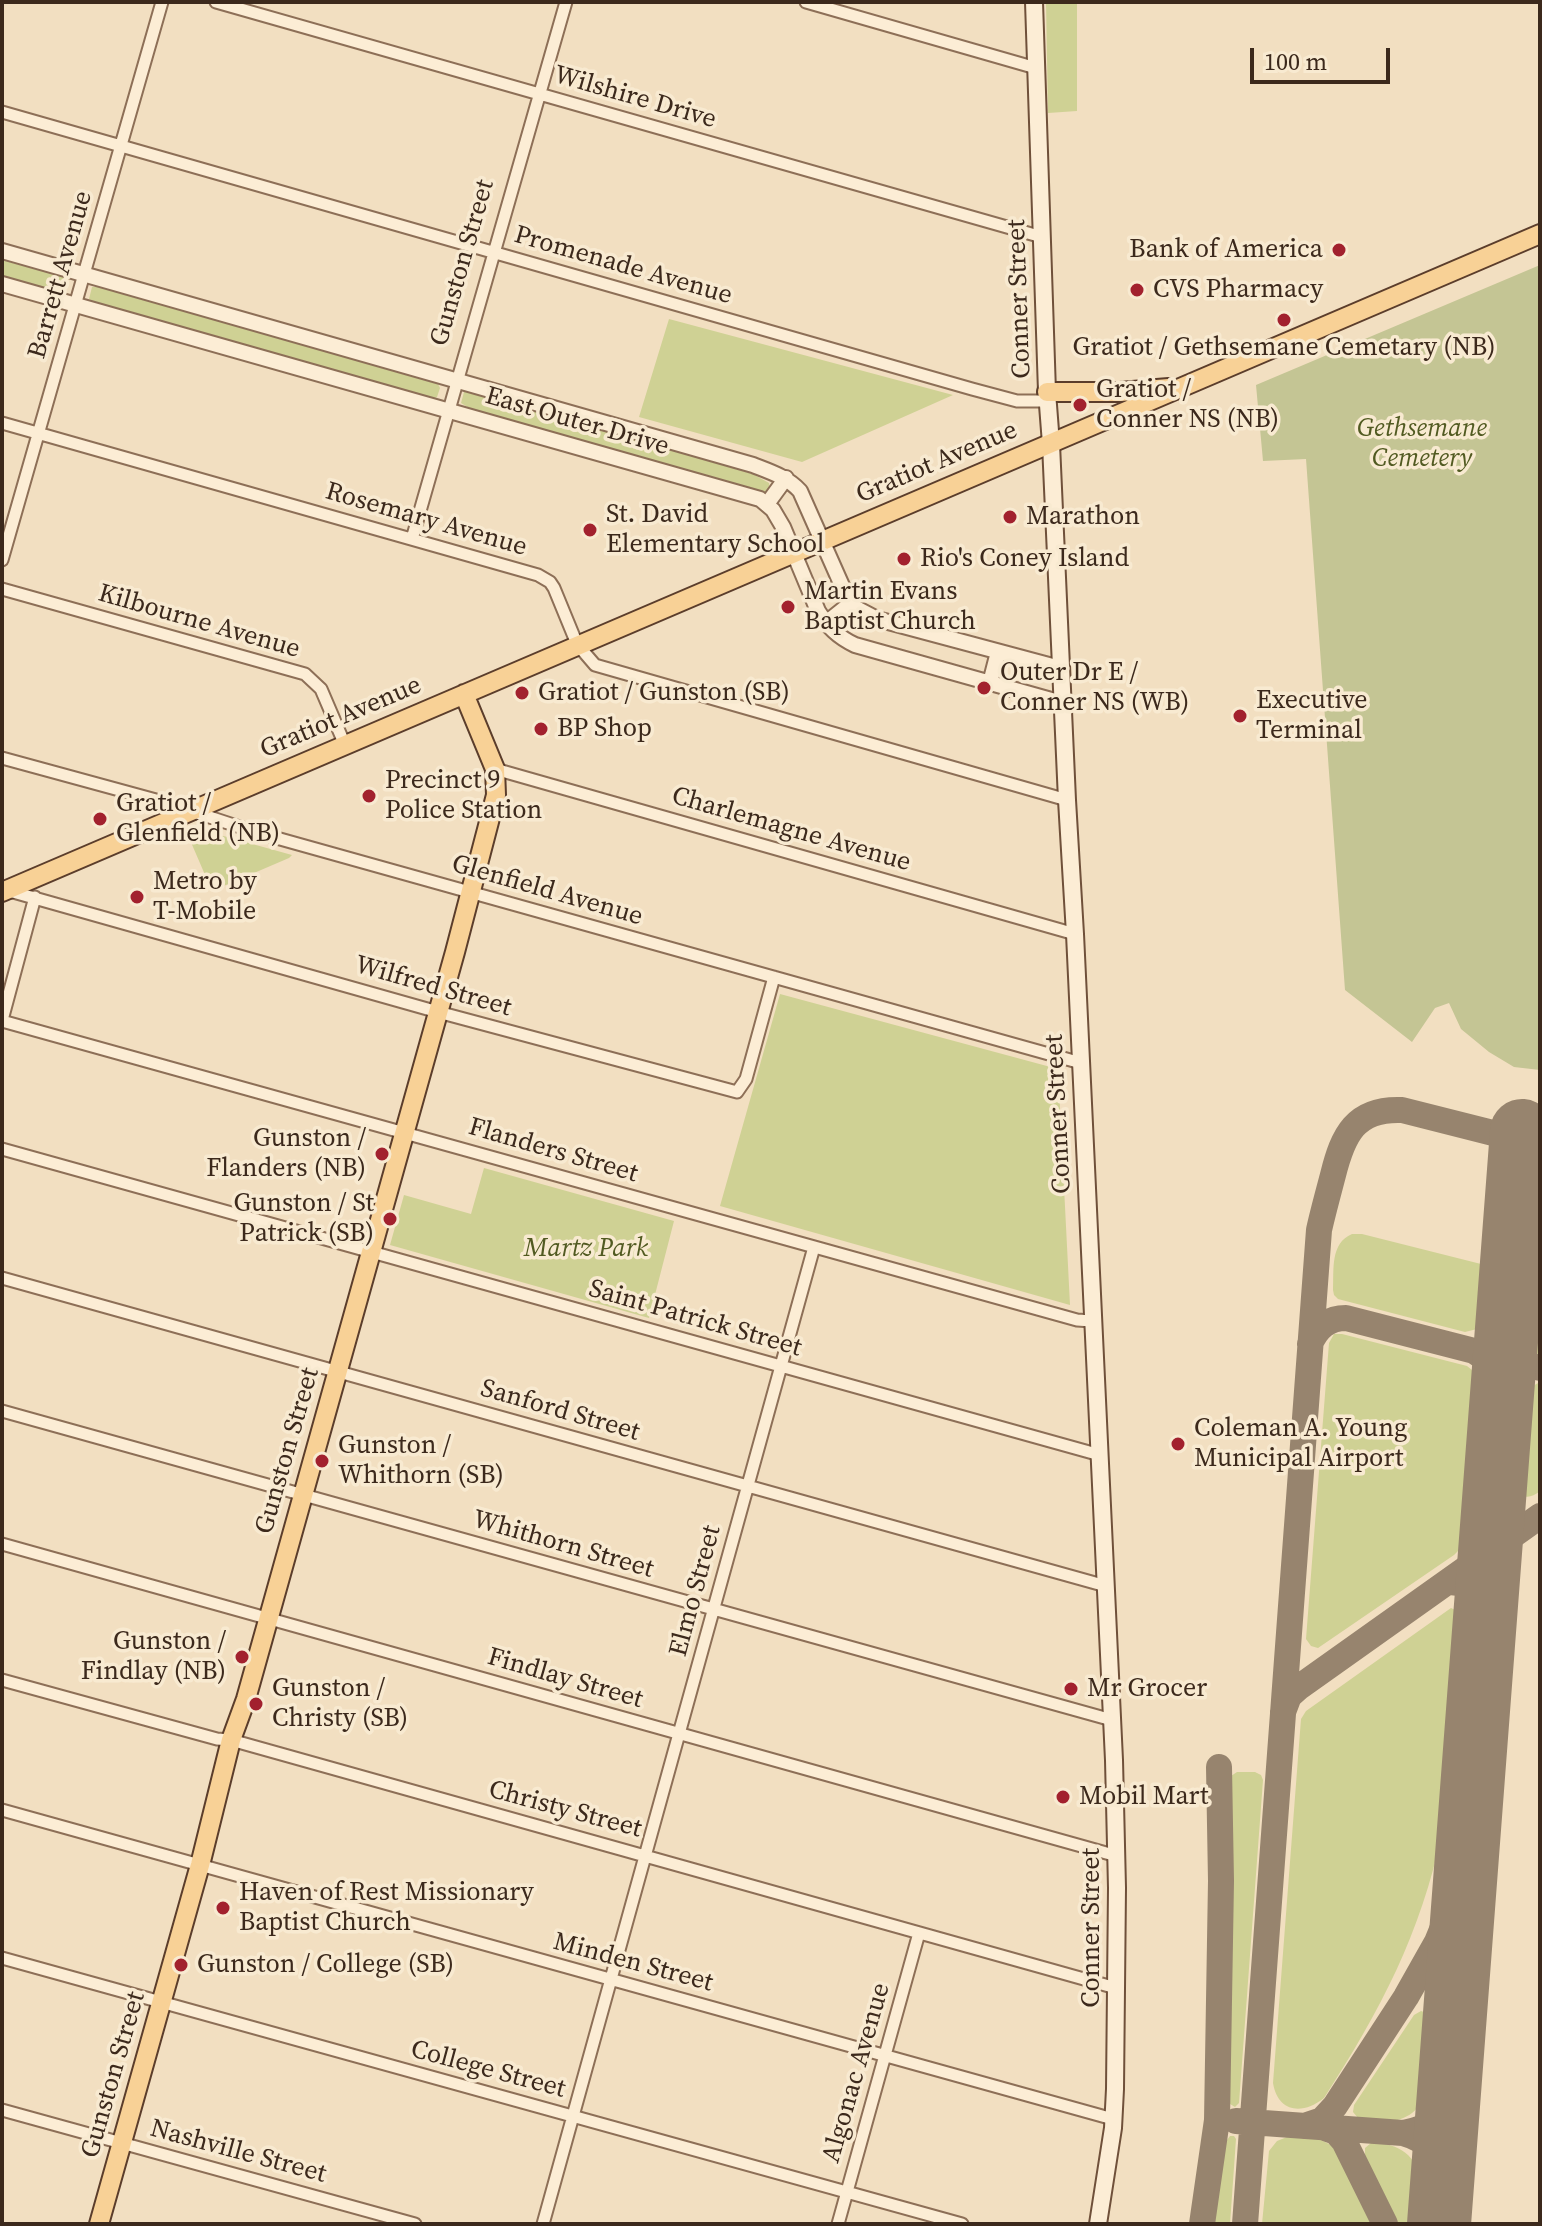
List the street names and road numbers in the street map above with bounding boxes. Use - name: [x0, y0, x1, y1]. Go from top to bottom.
- street label: Wilshire Drive: [550, 60, 720, 136]
- street label: Gunston Street: [424, 176, 502, 350]
- street label: Barrett Avenue: [22, 188, 100, 362]
- street label: Conner Street: [1002, 219, 1038, 379]
- street label: Promenade Avenue: [510, 220, 736, 312]
- street label: East Outer Drive: [482, 381, 672, 463]
- street label: Gratiot Avenue: [852, 415, 1022, 511]
- street label: Rosemary Avenue: [322, 476, 530, 564]
- street label: Kilbourne Avenue: [95, 578, 303, 666]
- street label: Gratiot Avenue: [256, 670, 426, 766]
- street label: Charlemagne Avenue: [668, 781, 914, 879]
- street label: Glenfield Avenue: [448, 849, 646, 933]
- street label: Wilfred Street: [351, 950, 515, 1024]
- street label: Conner Street: [1039, 1033, 1079, 1195]
- street label: Flanders Street: [465, 1112, 641, 1190]
- street label: Saint Patrick Street: [585, 1274, 805, 1364]
- street label: Gunston Street: [249, 1364, 327, 1538]
- street label: Sanford Street: [477, 1373, 643, 1449]
- street label: Whithorn Street: [469, 1504, 657, 1586]
- street label: Elmo Street: [664, 1522, 728, 1660]
- street label: Findlay Street: [484, 1642, 646, 1716]
- street label: Christy Street: [485, 1775, 645, 1845]
- street label: Conner Street: [1076, 1848, 1108, 2008]
- street label: Minden Street: [550, 1927, 716, 1999]
- street label: Algonac Avenue: [816, 1980, 898, 2166]
- street label: Gunston Street: [75, 1988, 153, 2162]
- street label: College Street: [407, 2034, 569, 2106]
- street label: Nashville Street: [147, 2114, 329, 2190]

